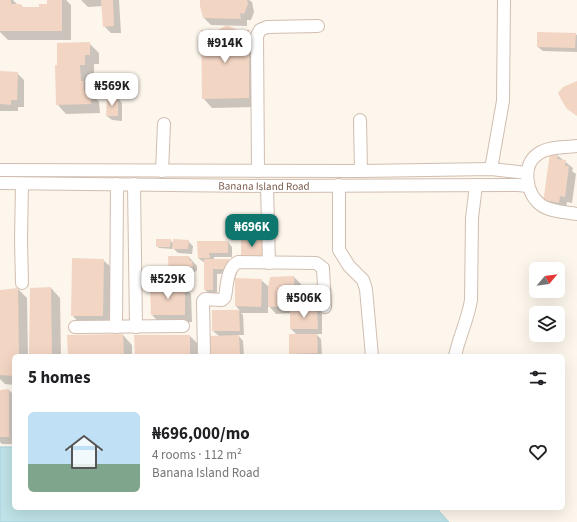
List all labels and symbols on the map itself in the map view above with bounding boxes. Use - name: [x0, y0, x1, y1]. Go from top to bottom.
- pin: ₦914K: [197, 30, 253, 64]
- pin: ₦569K: [84, 73, 140, 107]
- street label: Banana Island Road: [218, 178, 310, 194]
- pin: ₦696K: [224, 214, 280, 248]
- north arrow: [529, 262, 565, 298]
- pin: ₦529K: [140, 266, 196, 300]
- pin: ₦506K: [276, 285, 332, 319]

